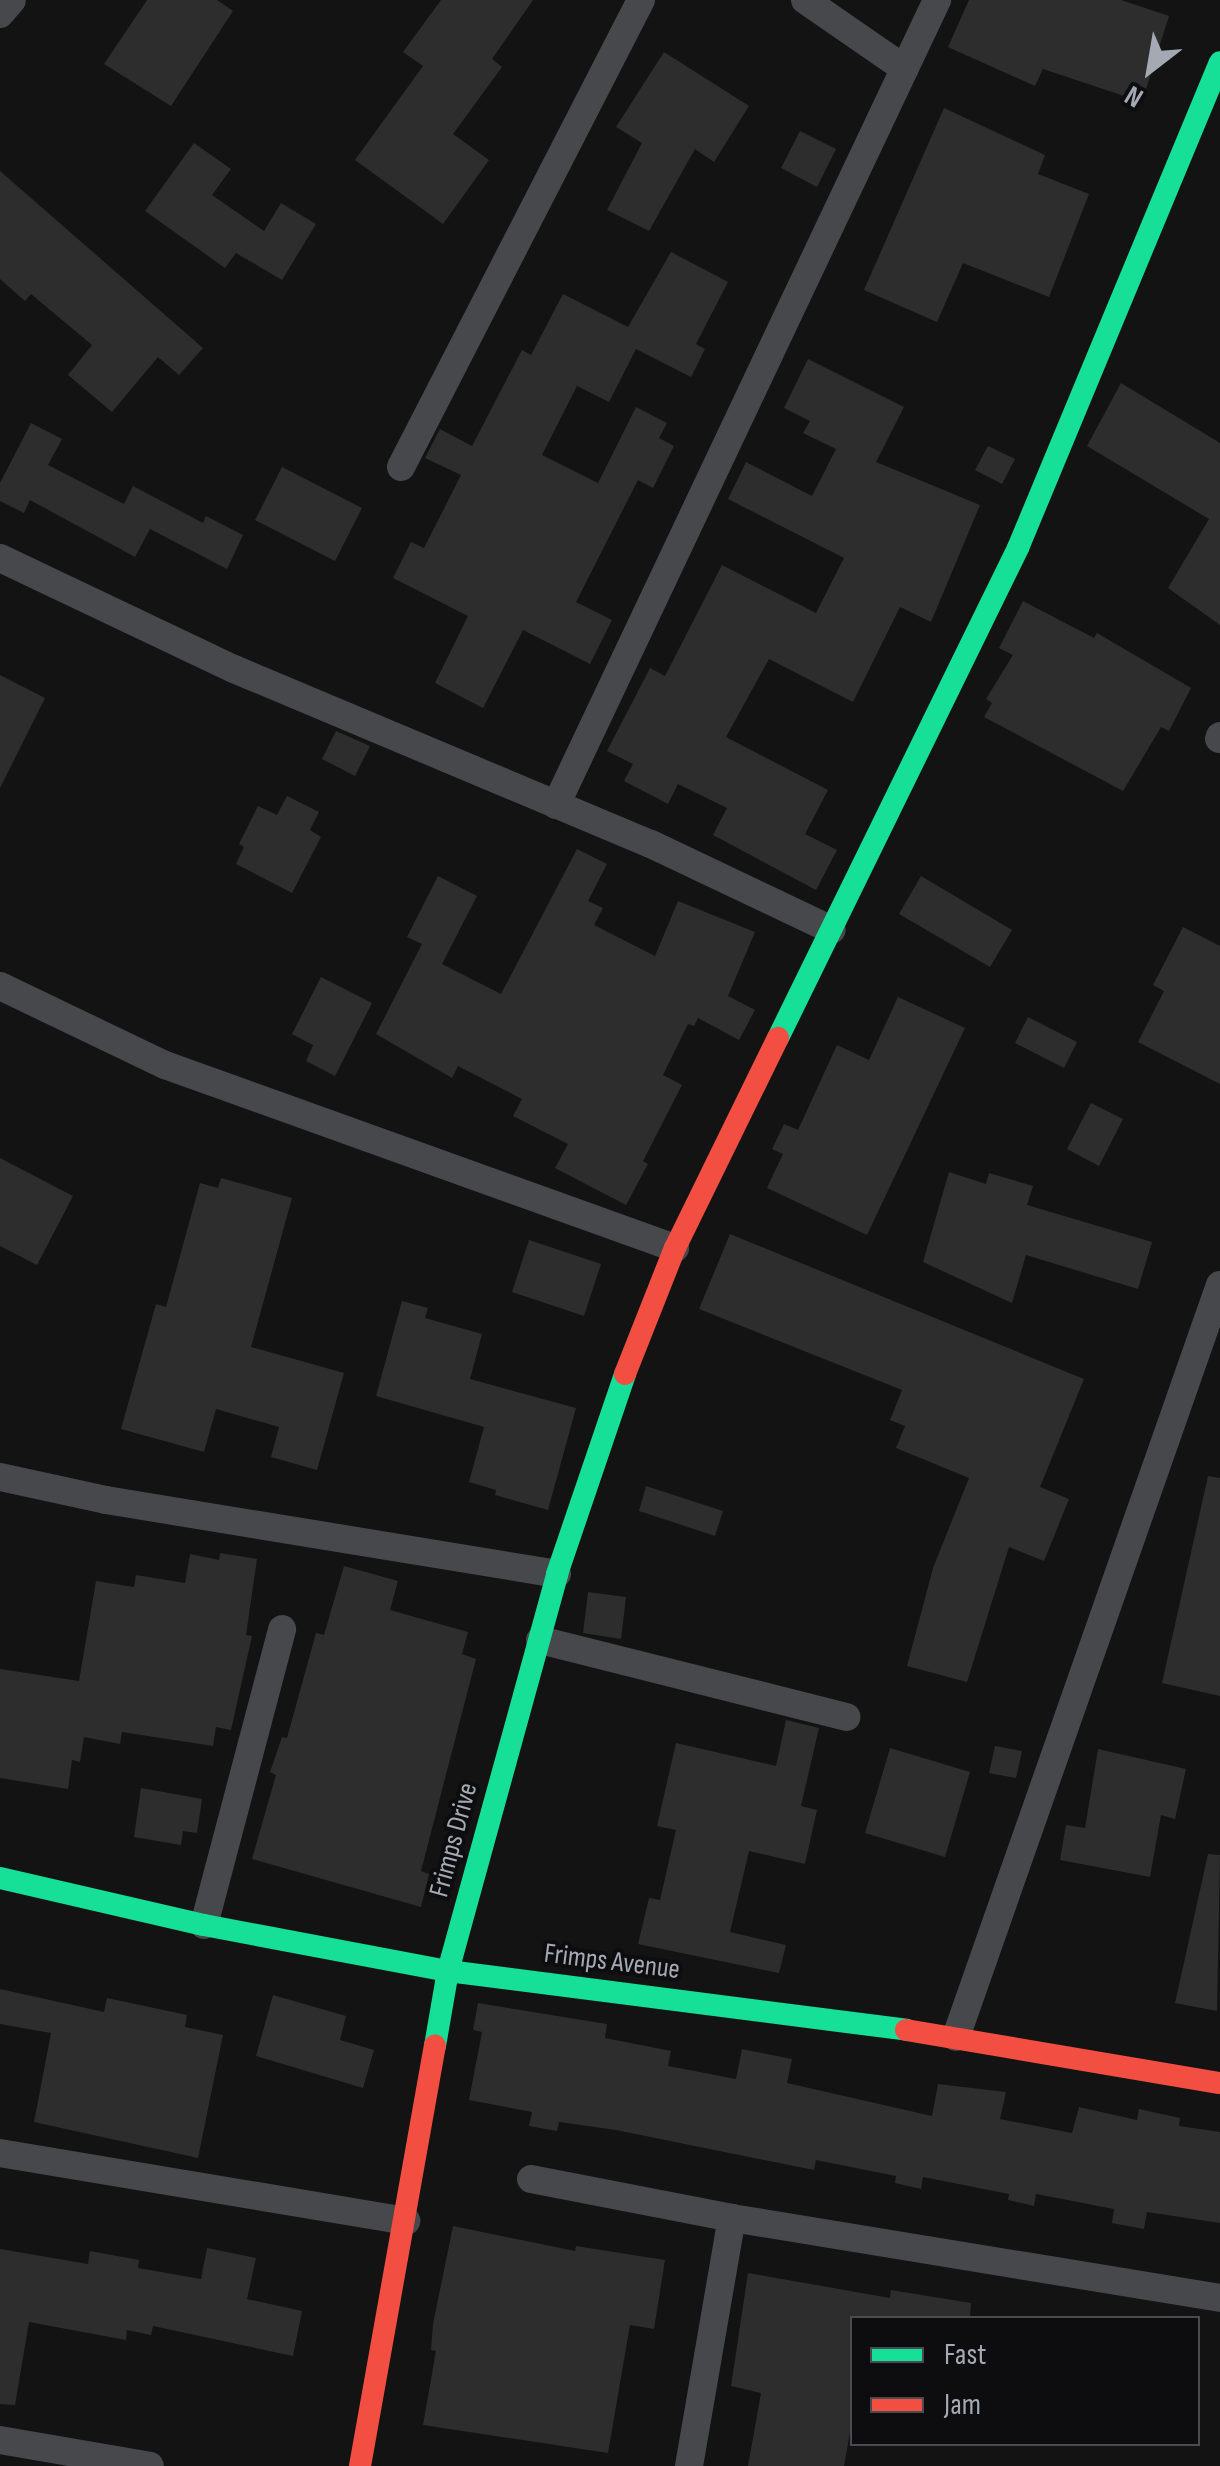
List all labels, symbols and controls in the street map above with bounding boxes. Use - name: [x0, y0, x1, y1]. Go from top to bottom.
- north arrow: [1100, 20, 1200, 120]
- text: N: [1119, 78, 1149, 114]
- street label: Frimps Drive: [423, 1779, 485, 1901]
- street label: Frimps Avenue: [542, 1937, 682, 1987]
- legend: [850, 2316, 1200, 2446]
- text: Fast: [944, 2337, 986, 2373]
- text: Jam: [944, 2387, 981, 2423]

